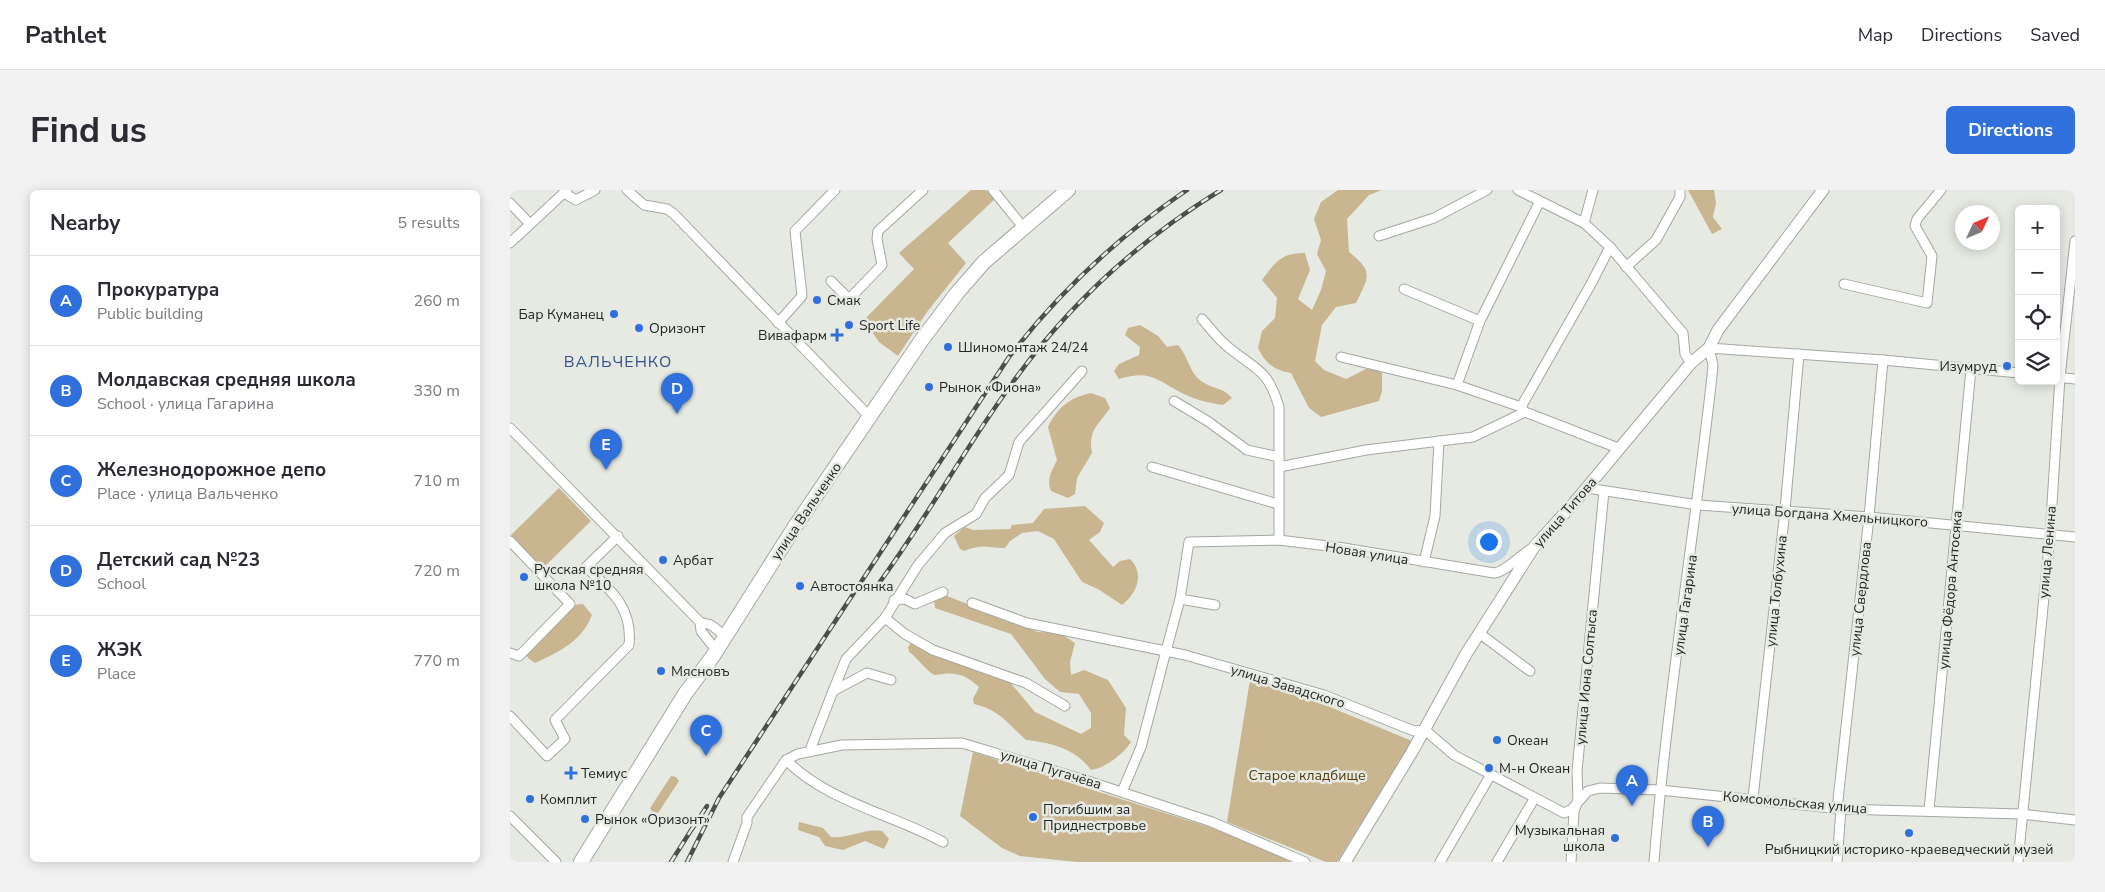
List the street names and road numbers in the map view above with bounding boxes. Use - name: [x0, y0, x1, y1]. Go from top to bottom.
- street label: улица Вальченко: [767, 459, 846, 564]
- street label: улица Титова: [1530, 473, 1601, 552]
- street label: улица Богдана Хмельницкого: [1731, 499, 1929, 532]
- street label: улица Ленина: [2034, 505, 2061, 599]
- street label: улица Фёдора Антосяка: [1934, 510, 1967, 670]
- street label: улица Толбухина: [1761, 534, 1792, 648]
- street label: Новая улица: [1324, 538, 1410, 569]
- street label: улица Свердлова: [1845, 541, 1876, 657]
- street label: улица Гагарина: [1669, 553, 1702, 657]
- street label: улица Иона Солтыса: [1571, 608, 1602, 746]
- street label: улица Завадского: [1228, 660, 1347, 713]
- street label: улица Пугачёва: [998, 745, 1104, 794]
- street label: Комсомольская улица: [1722, 787, 1868, 818]

